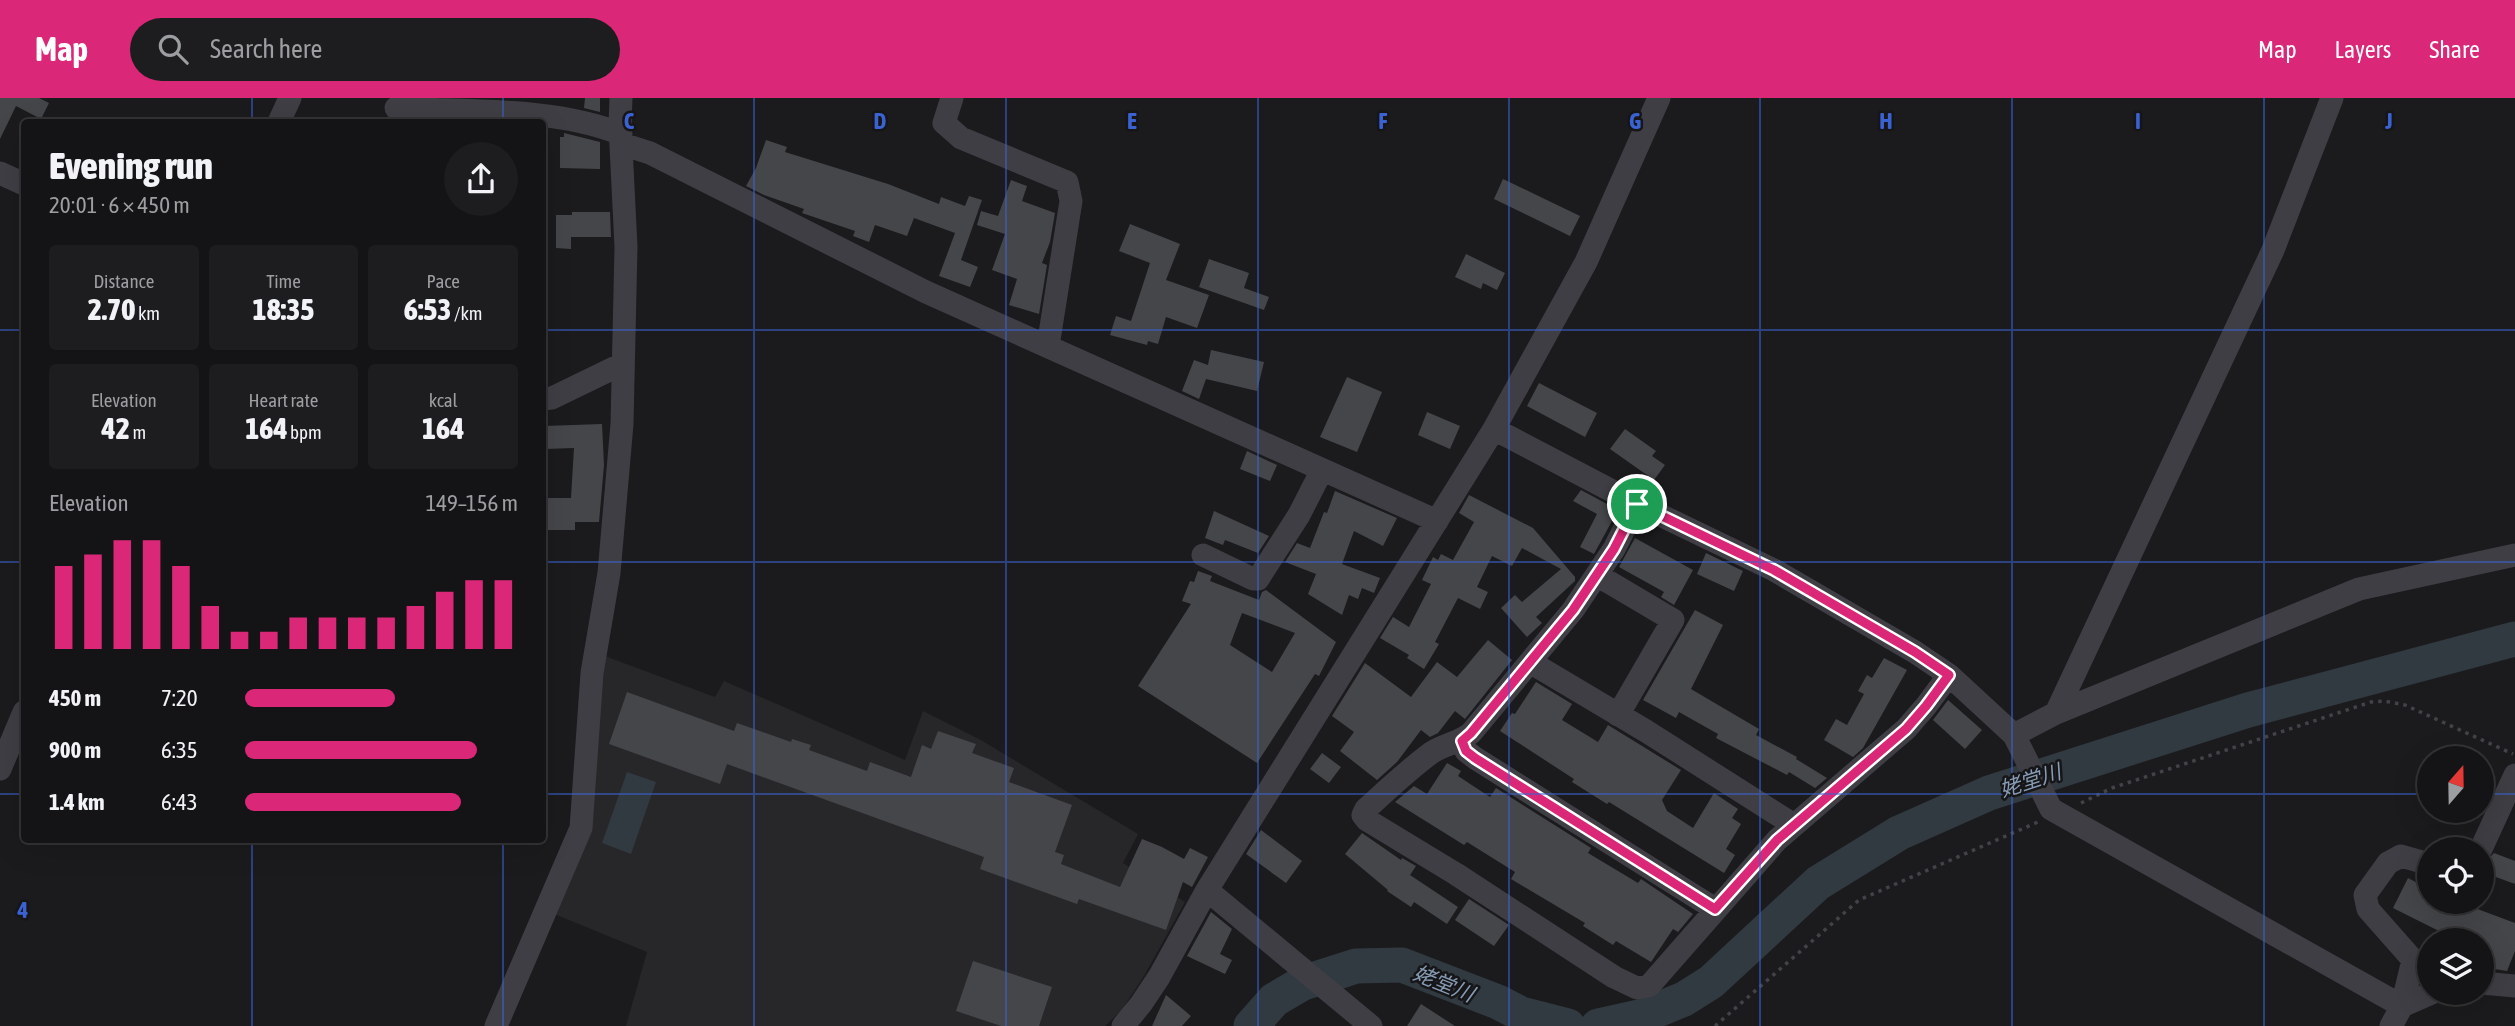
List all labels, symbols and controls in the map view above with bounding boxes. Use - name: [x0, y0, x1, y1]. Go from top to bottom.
- search box: [130, 18, 620, 81]
- text: Map: [35, 30, 88, 68]
- icon: search: [154, 30, 192, 68]
- text: Search here: [210, 34, 322, 64]
- text: Map: [2258, 36, 2297, 63]
- text: Layers: [2335, 36, 2391, 63]
- text: Share: [2429, 36, 2480, 63]
- text: C: [624, 108, 635, 134]
- text: D: [874, 108, 887, 134]
- text: E: [1127, 108, 1137, 134]
- text: F: [1378, 108, 1388, 134]
- text: G: [1629, 108, 1641, 134]
- text: H: [1879, 108, 1893, 134]
- text: I: [2135, 108, 2141, 134]
- text: J: [2384, 108, 2393, 134]
- button: share: [444, 142, 518, 216]
- text: Evening run: [49, 144, 213, 187]
- text: 20:01 · 6 × 450 m: [49, 192, 190, 218]
- text: Distance: [93, 270, 154, 292]
- text: Time: [266, 270, 301, 292]
- text: Pace: [426, 270, 460, 292]
- text: 2.70: [88, 292, 135, 326]
- text: 18:35: [253, 292, 314, 326]
- text: 6:53: [404, 292, 451, 326]
- text: km: [135, 302, 160, 324]
- text: /km: [451, 302, 483, 324]
- text: Elevation: [91, 389, 157, 411]
- text: Heart rate: [249, 389, 318, 411]
- text: kcal: [429, 389, 458, 411]
- text: 42: [102, 411, 130, 445]
- text: 164: [245, 411, 288, 445]
- text: 164: [422, 411, 464, 445]
- text: m: [130, 421, 146, 443]
- text: bpm: [288, 421, 322, 443]
- pin: [1607, 474, 1667, 534]
- icon: arrive: [1618, 485, 1656, 523]
- text: Elevation: [49, 490, 129, 516]
- text: 149–156 m: [425, 490, 518, 516]
- text: 450 m: [49, 685, 101, 711]
- text: 7:20: [161, 685, 198, 711]
- text: 900 m: [49, 737, 101, 763]
- text: 6:35: [161, 737, 198, 763]
- north arrow: [2417, 746, 2494, 822]
- map controls: [2417, 746, 2494, 1005]
- water label: 姥堂川: [1996, 758, 2066, 801]
- text: 1.4 km: [49, 789, 105, 815]
- text: 6:43: [161, 789, 198, 815]
- button: locate: [2417, 837, 2494, 914]
- text: 4: [17, 897, 29, 923]
- button: layers: [2417, 928, 2494, 1005]
- water label: 姥堂川: [1410, 960, 1480, 1007]

